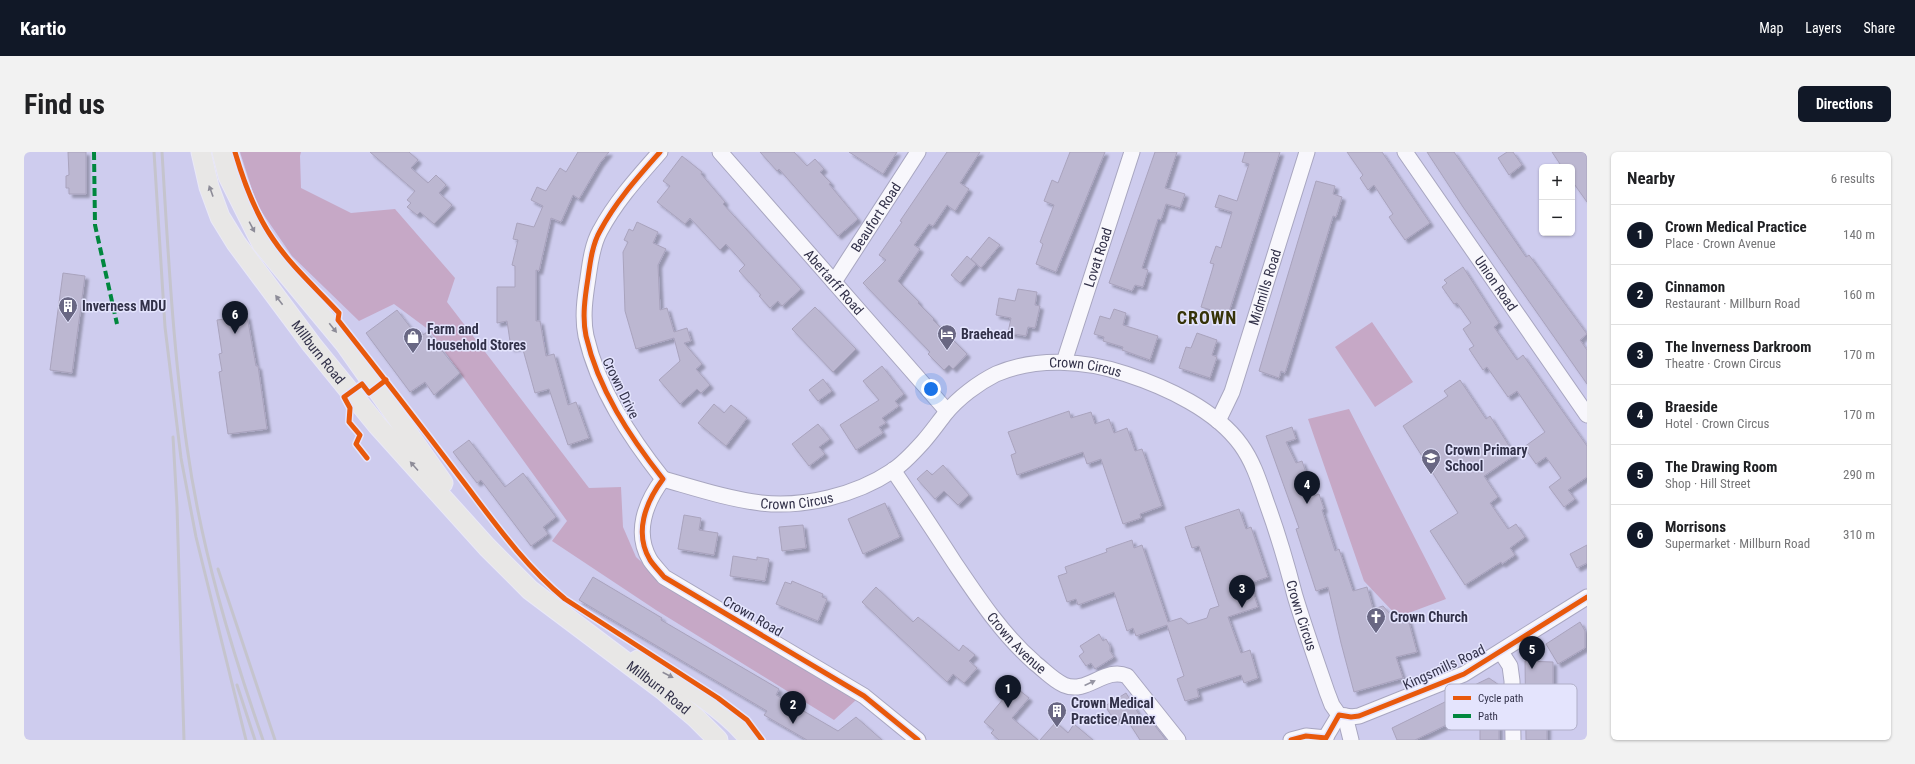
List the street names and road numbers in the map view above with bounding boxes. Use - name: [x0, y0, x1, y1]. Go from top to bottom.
- street label: Beaufort Road: [848, 180, 904, 255]
- street label: Lovat Road: [1081, 226, 1115, 289]
- street label: Abertarff Road: [801, 246, 867, 318]
- street label: Midmills Road: [1245, 247, 1284, 327]
- street label: Union Road: [1472, 253, 1521, 314]
- street label: Millburn Road: [288, 317, 348, 387]
- street label: Crown Circus: [1049, 354, 1124, 380]
- street label: Crown Drive: [599, 355, 643, 422]
- street label: Crown Circus: [760, 489, 835, 512]
- street label: Crown Circus: [1283, 578, 1320, 653]
- street label: Crown Road: [720, 592, 786, 640]
- street label: Crown Avenue: [984, 609, 1050, 677]
- street label: Kingsmills Road: [1400, 641, 1488, 693]
- street label: Millburn Road: [624, 658, 693, 717]

